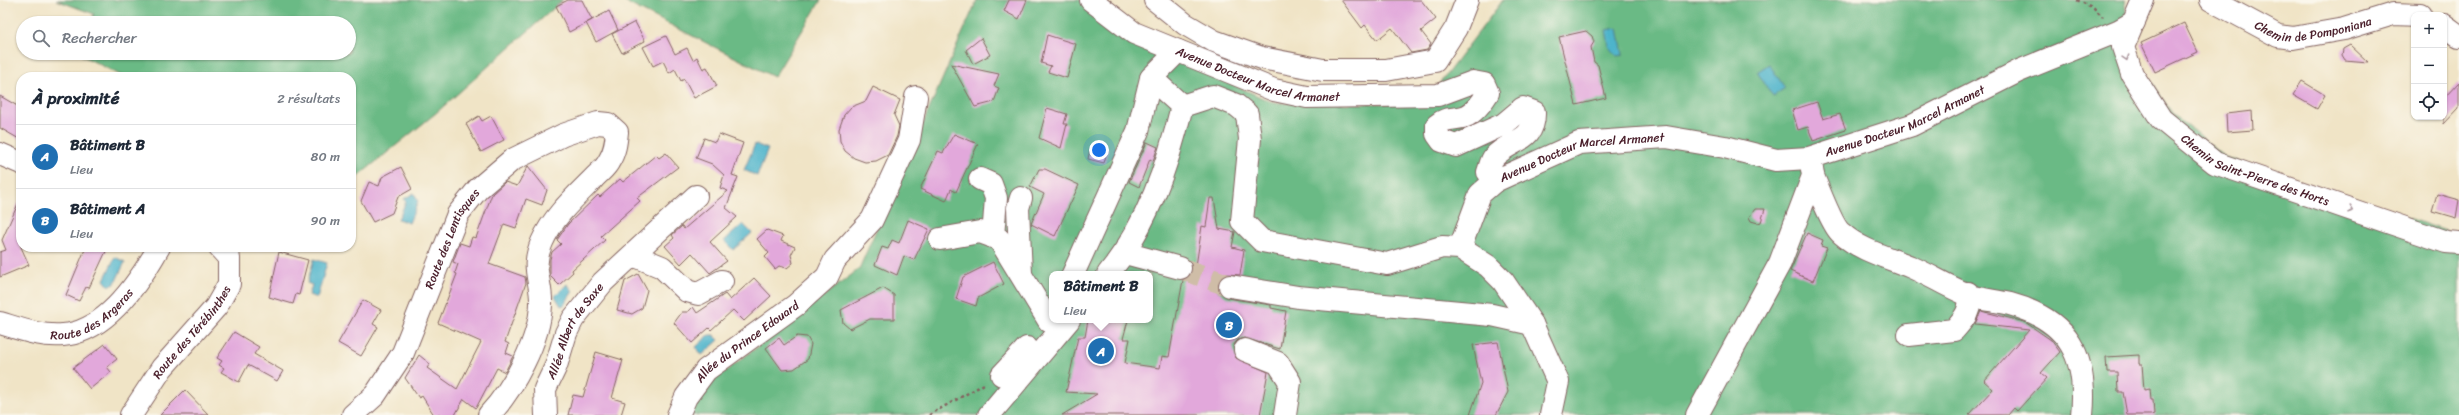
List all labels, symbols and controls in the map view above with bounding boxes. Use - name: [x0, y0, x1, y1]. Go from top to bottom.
- text: Chemin de Pomponiana: [2250, 10, 2375, 49]
- street label: Chemin de Pomponiana: [2253, 12, 2375, 26]
- map controls: [2411, 12, 2447, 120]
- button: +: [2411, 12, 2447, 48]
- search box: [16, 16, 356, 60]
- text: Rechercher: [62, 25, 137, 51]
- icon: search: [30, 27, 52, 49]
- street label: Avenue Docteur Marcel Armanet: [1171, 40, 1341, 108]
- button: −: [2411, 48, 2447, 84]
- one-way arrow: [2122, 54, 2130, 61]
- street label: Avenue Docteur Marcel Armanet: [1821, 78, 1990, 164]
- text: À proximité: [32, 83, 119, 113]
- button: locate: [2411, 84, 2447, 120]
- text: 2 résultats: [277, 87, 340, 110]
- street label: Avenue Docteur Marcel Armanet: [1495, 126, 1666, 189]
- street label: Chemin Saint-Pierre des Horts: [2176, 128, 2332, 212]
- text: Bâtiment B: [70, 132, 145, 158]
- your location: [1089, 140, 1109, 160]
- text: A: [41, 145, 49, 168]
- text: 80 m: [311, 145, 340, 168]
- text: Lieu: [70, 158, 93, 181]
- street label: Route des Lentisques: [418, 183, 486, 292]
- text: Bâtiment A: [70, 196, 145, 222]
- one-way arrow: [2347, 205, 2354, 214]
- text: B: [41, 209, 49, 232]
- text: 90 m: [310, 209, 340, 232]
- text: Lieu: [70, 222, 93, 245]
- popup: [1049, 271, 1153, 323]
- text: Bâtiment B: [1064, 273, 1139, 299]
- street label: Allée Albert de Saxe: [540, 278, 610, 384]
- street label: Route des Térébinthes: [147, 281, 237, 384]
- street label: Route des Argeras: [50, 283, 140, 346]
- street label: Allée du Prince Edouard: [689, 295, 804, 388]
- text: Lieu: [1064, 299, 1087, 322]
- pin: B: [1216, 310, 1242, 340]
- pin: A: [1088, 336, 1114, 366]

